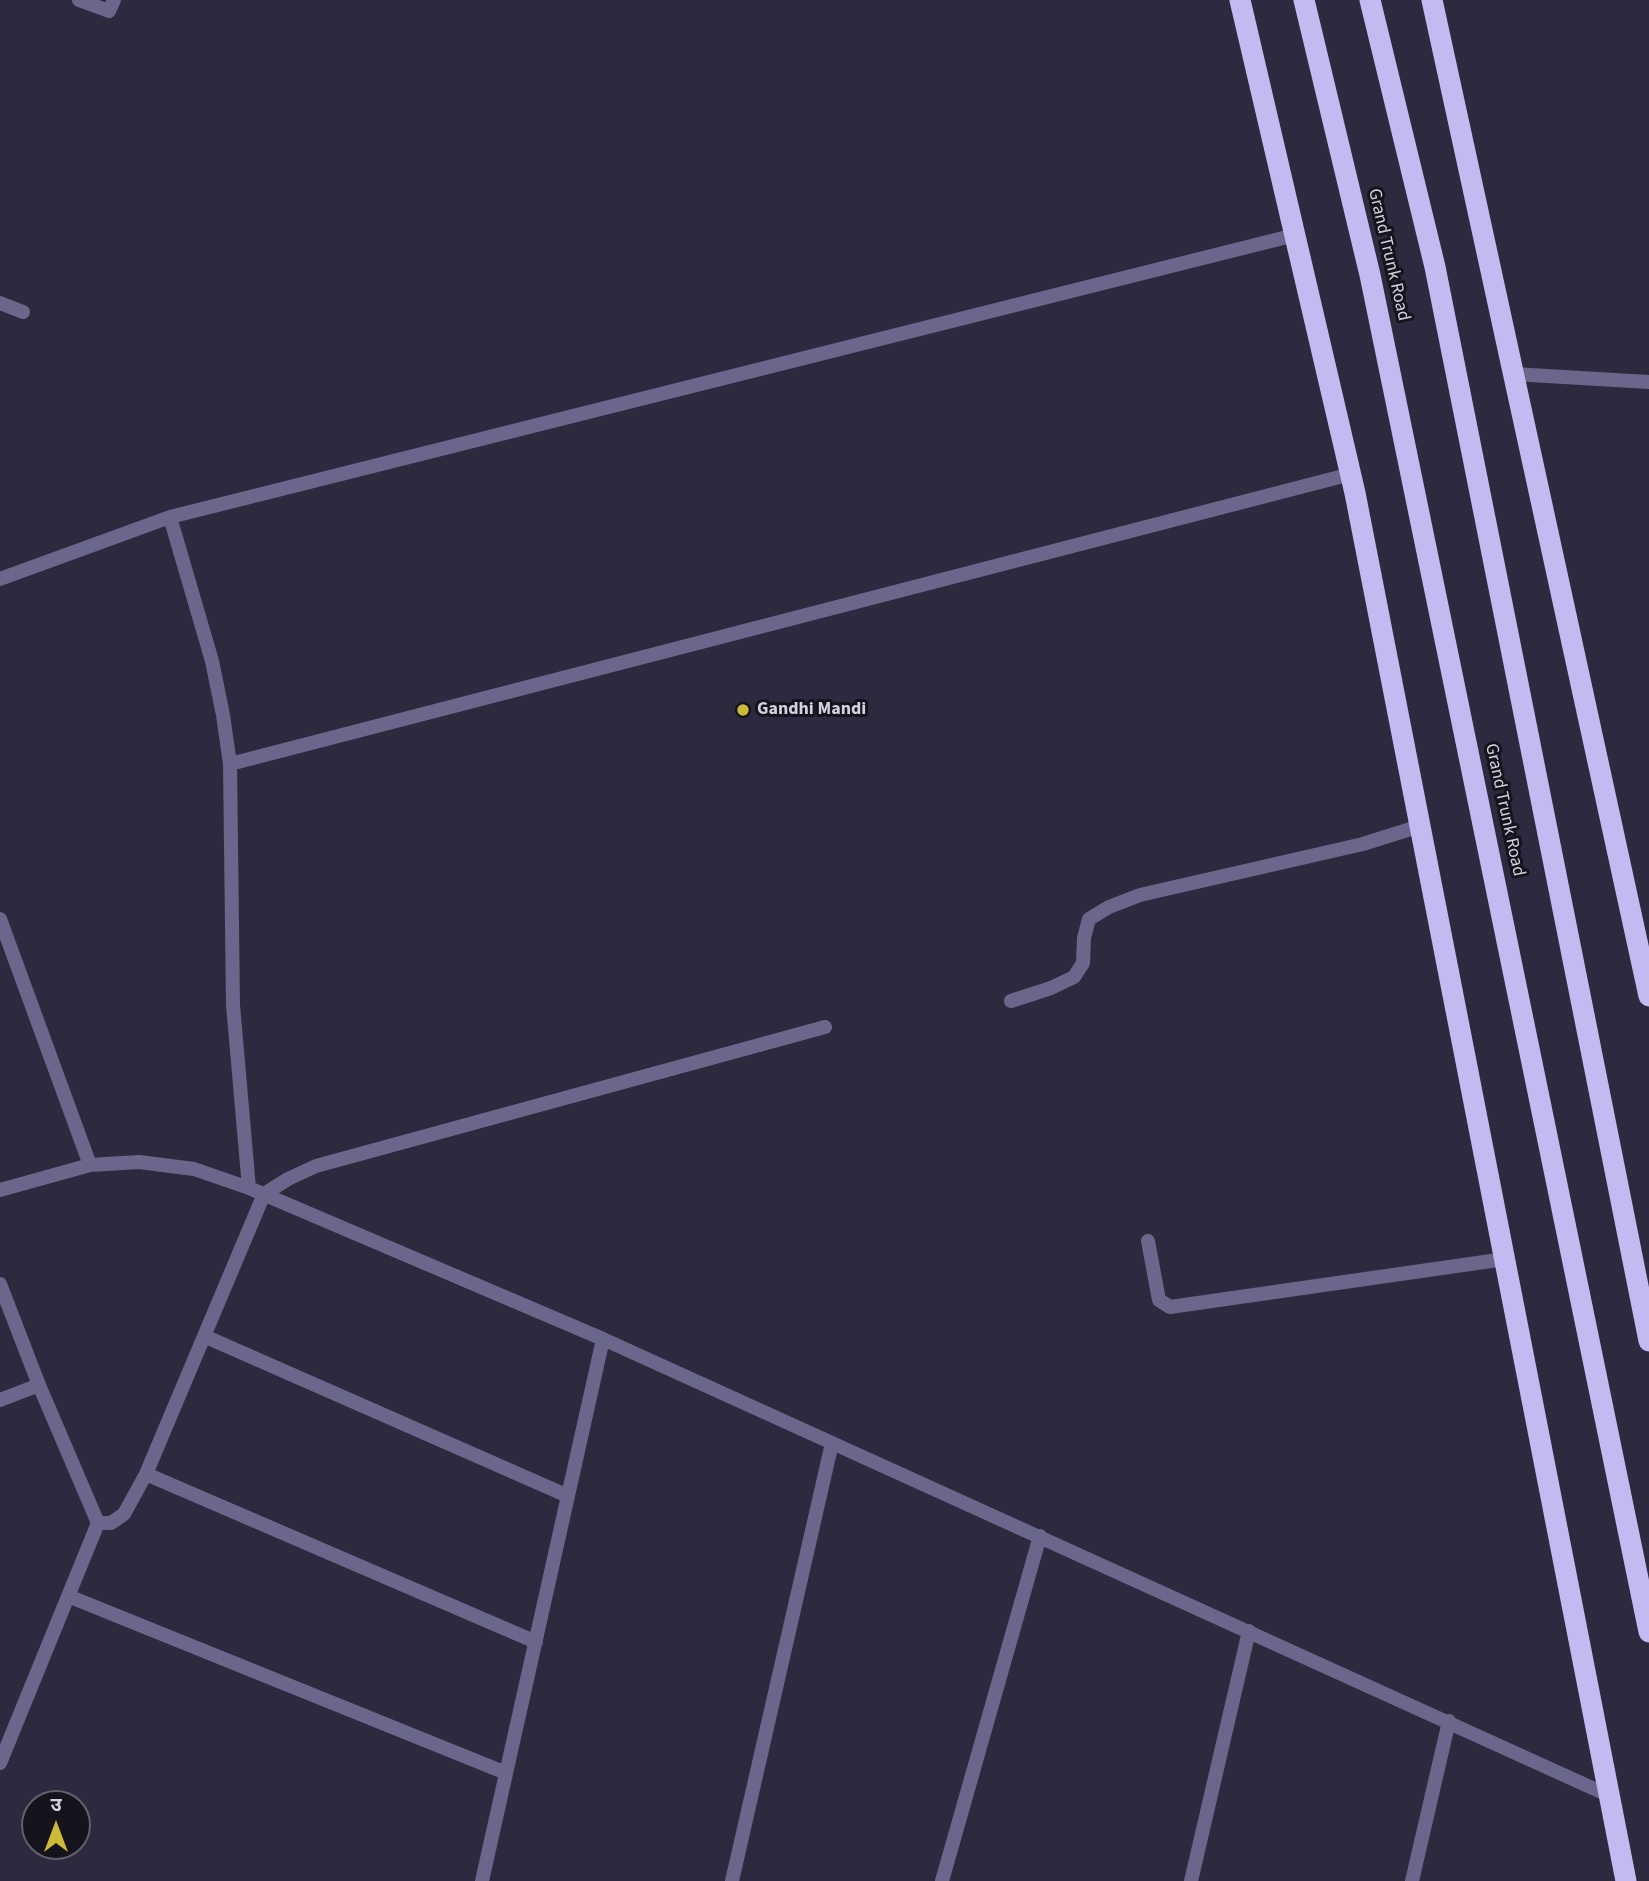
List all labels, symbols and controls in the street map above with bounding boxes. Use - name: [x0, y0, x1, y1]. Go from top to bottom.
- street label: Grand Trunk Road: [1362, 187, 1414, 323]
- place label: Gandhi Mandi: [757, 699, 866, 721]
- marker: Gandhi Mandi: [735, 702, 751, 718]
- street label: Grand Trunk Road: [1479, 742, 1529, 878]
- north arrow: [21, 1790, 91, 1860]
- text: उ: [50, 1792, 62, 1819]

